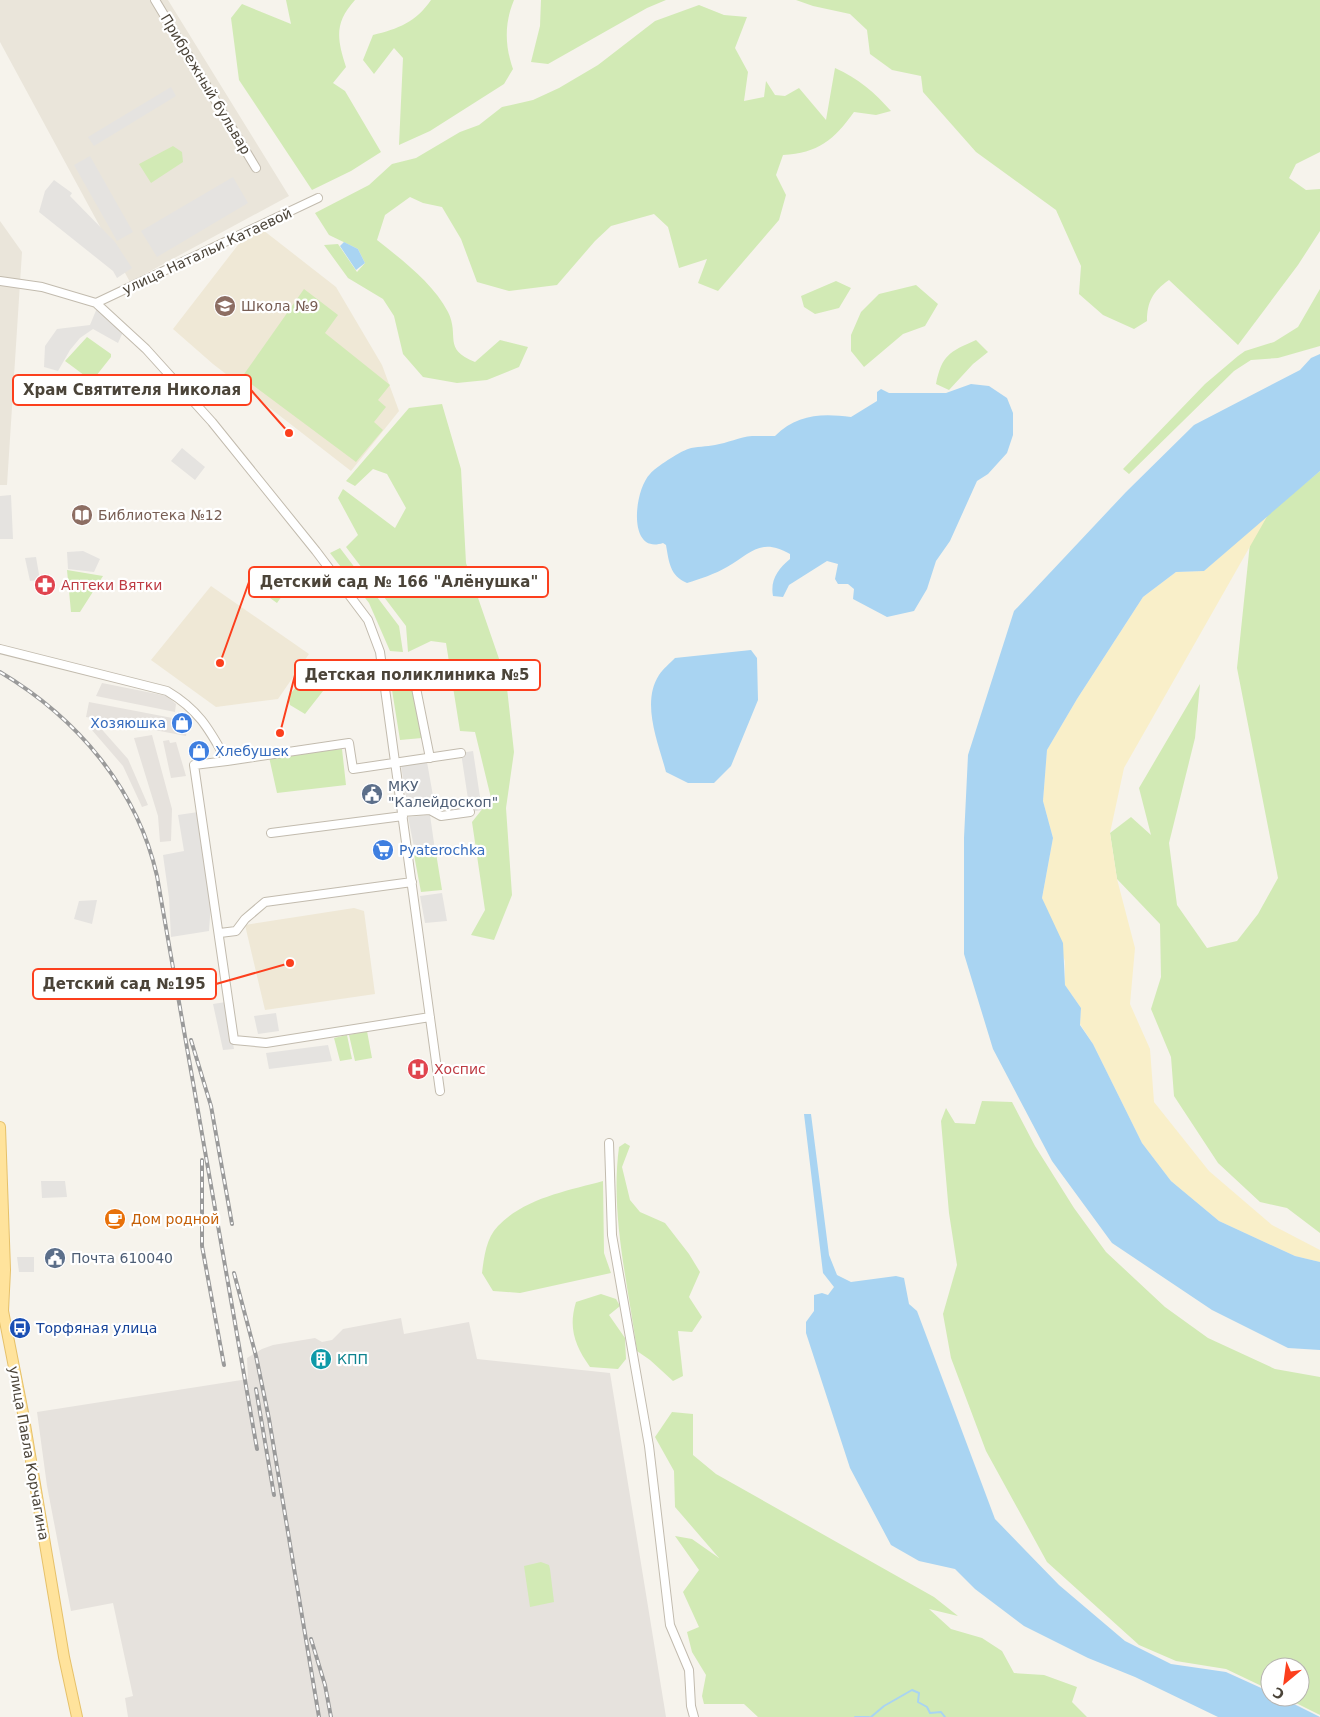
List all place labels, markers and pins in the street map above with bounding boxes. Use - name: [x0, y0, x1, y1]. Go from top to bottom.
- school or university icon: Школа №9: [213, 294, 237, 318]
- place label: Школа №9: [241, 298, 318, 314]
- callout: Храм Святителя Николая: [13, 375, 251, 405]
- library icon: Библиотека №12: [70, 503, 94, 527]
- place label: Библиотека №12: [98, 507, 223, 523]
- callout: Детский сад № 166 "Алёнушка": [249, 567, 548, 597]
- pharmacy icon: Аптеки Вятки: [33, 573, 57, 597]
- place label: Аптеки Вятки: [61, 577, 162, 593]
- callout: Детская поликлиника №5: [295, 660, 540, 690]
- shop icon: Хозяюшка: [170, 711, 194, 735]
- place label: Хозяюшка: [90, 715, 166, 731]
- shop icon: Хлебушек: [187, 739, 211, 763]
- place label: Хлебушек: [215, 743, 289, 759]
- place label: МКУ "Калейдоскоп": [388, 778, 498, 810]
- public building icon: МКУ "Калейдоскоп": [360, 782, 384, 806]
- supermarket icon: Pyaterochka: [371, 838, 395, 862]
- place label: Pyaterochka: [399, 842, 485, 858]
- callout: Детский сад №195: [33, 969, 216, 999]
- hospital icon: Хоспис: [406, 1057, 430, 1081]
- place label: Хоспис: [434, 1061, 486, 1077]
- cafe icon: Дом родной: [103, 1207, 127, 1231]
- place label: Дом родной: [131, 1211, 219, 1227]
- public building icon: Почта 610040: [43, 1246, 67, 1270]
- place label: Почта 610040: [71, 1250, 173, 1266]
- bus stop icon: Торфяная улица: [8, 1316, 32, 1340]
- place label: Торфяная улица: [35, 1320, 157, 1336]
- building icon: КПП: [309, 1347, 333, 1371]
- place label: КПП: [337, 1351, 368, 1367]

